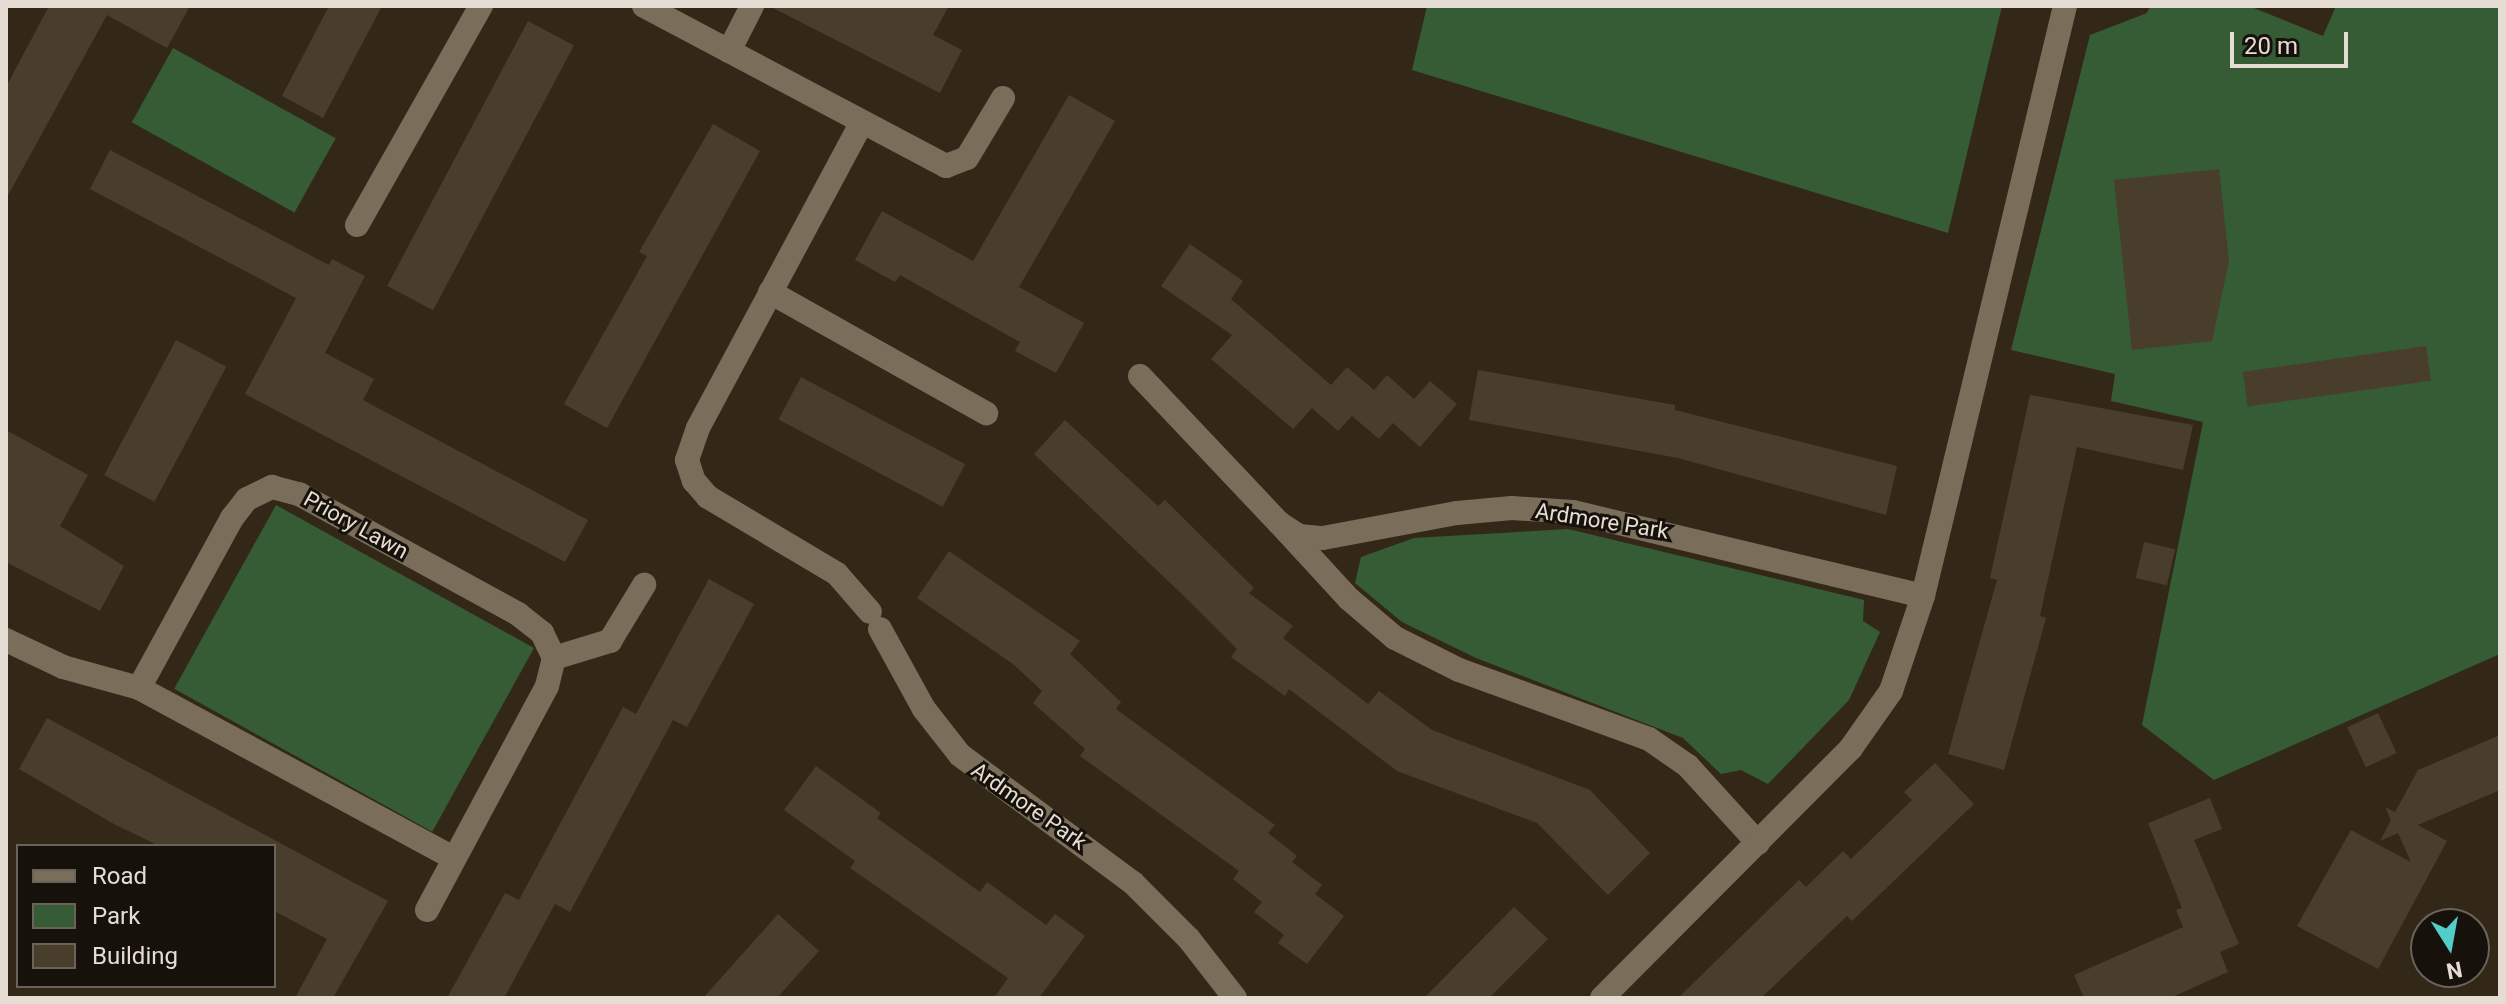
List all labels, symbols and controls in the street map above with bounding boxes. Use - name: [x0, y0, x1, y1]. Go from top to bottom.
- scale bar: [2234, 16, 2352, 66]
- text: 20 m: [2244, 32, 2298, 60]
- street label: Priory Lawn: [299, 486, 413, 564]
- street label: Ardmore Park: [1533, 497, 1671, 545]
- street label: Ardmore Park: [966, 757, 1092, 855]
- legend: [16, 844, 276, 988]
- text: Road: [92, 862, 147, 890]
- text: Park: [92, 902, 140, 930]
- north arrow: [2410, 908, 2490, 988]
- text: Building: [92, 942, 178, 970]
- text: N: [2444, 956, 2464, 984]

